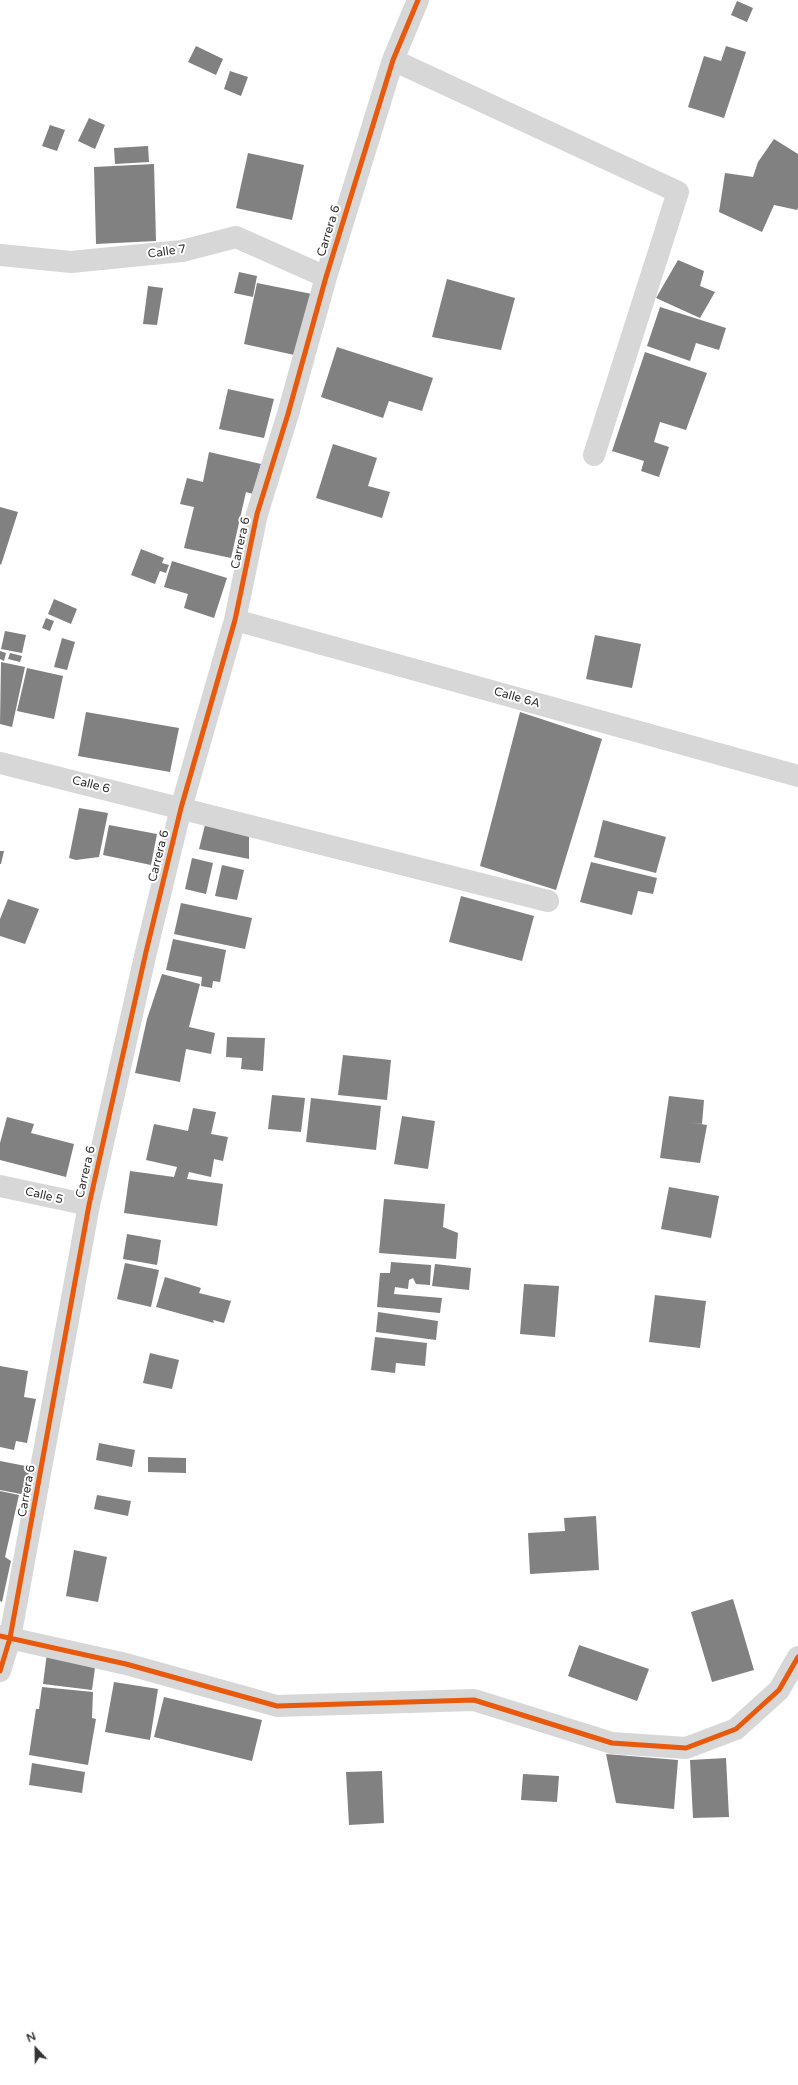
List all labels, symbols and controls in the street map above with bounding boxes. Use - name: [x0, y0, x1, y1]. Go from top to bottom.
- street label: Carrera 6: [314, 204, 344, 258]
- street label: Calle 7: [147, 242, 187, 262]
- street label: Carrera 6: [228, 516, 254, 570]
- street label: Calle 6A: [492, 685, 542, 711]
- street label: Calle 6: [71, 773, 111, 797]
- street label: Carrera 6: [146, 829, 172, 883]
- street label: Carrera 6: [73, 1145, 99, 1199]
- street label: Calle 5: [24, 1185, 64, 1207]
- street label: Carrera 6: [15, 1464, 39, 1518]
- north arrow: [16, 2029, 56, 2069]
- text: N: [25, 2030, 38, 2045]

